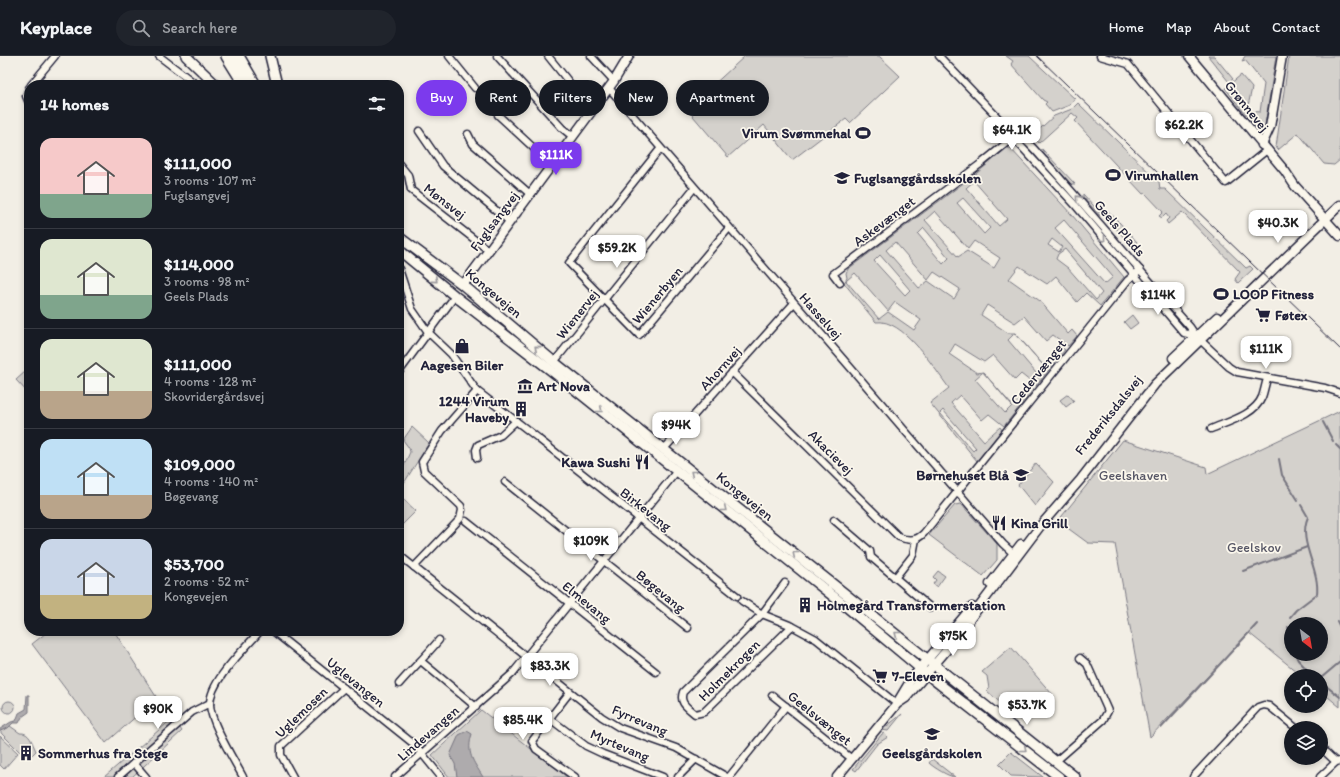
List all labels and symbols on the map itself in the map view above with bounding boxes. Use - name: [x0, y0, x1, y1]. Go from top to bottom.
- street label: Grønnevej: [1221, 77, 1272, 135]
- pin: $62.2K: [1151, 112, 1217, 146]
- pin: $64.1K: [979, 117, 1045, 151]
- sports icon: Virum Svømmehal: [854, 124, 872, 142]
- place label: Virum Svømmehal: [742, 125, 852, 142]
- pin: $111K: [528, 142, 584, 176]
- sports icon: Virumhallen: [1104, 166, 1122, 184]
- place label: Virumhallen: [1125, 167, 1199, 184]
- school or university icon: Fuglsanggårdsskolen: [833, 169, 851, 187]
- place label: Fuglsanggårdsskolen: [854, 170, 981, 187]
- street label: Mønsvej: [420, 180, 469, 223]
- street label: Fuglsangvej: [466, 188, 523, 255]
- street label: Askevænget: [850, 193, 919, 250]
- one-way arrow: [1075, 195, 1082, 203]
- street label: Geels Plads: [1090, 197, 1149, 260]
- pin: $40.3K: [1245, 210, 1311, 244]
- one-way arrow: [1099, 234, 1106, 241]
- pin: $59.2K: [584, 235, 650, 269]
- street label: Wienerbyen: [628, 263, 687, 328]
- street label: Kongevejen: [462, 265, 526, 322]
- one-way arrow: [431, 275, 438, 282]
- pin: $114K: [1130, 282, 1186, 316]
- sports icon: LOOP Fitness: [1212, 285, 1230, 303]
- street label: Wienervej: [553, 286, 602, 343]
- place label: LOOP Fitness: [1233, 286, 1314, 303]
- street label: Hasselvej: [796, 289, 846, 343]
- supermarket icon: Føtex: [1254, 306, 1272, 324]
- place label: Føtex: [1275, 307, 1308, 324]
- street label: Cedervænget: [1007, 336, 1070, 409]
- pin: $111K: [1238, 336, 1294, 370]
- shop icon: Aagesen Biler: [453, 337, 471, 355]
- street label: Ahornvej: [696, 343, 745, 394]
- one-way arrow: [535, 345, 542, 352]
- place label: Aagesen Biler: [420, 357, 504, 374]
- street label: Frederiksdalsvej: [1071, 372, 1146, 459]
- museum icon: Art Nova: [516, 377, 534, 395]
- place label: Art Nova: [536, 378, 590, 395]
- place label: 1244 Virum Haveby: [439, 393, 510, 426]
- building icon: 1244 Virum Haveby: [512, 400, 530, 418]
- one-way arrow: [596, 405, 603, 412]
- pin: $94K: [652, 412, 700, 446]
- street label: Akacievej: [805, 426, 857, 478]
- restaurant icon: Kawa Sushi: [633, 453, 651, 471]
- place label: Kawa Sushi: [561, 454, 630, 471]
- school or university icon: Børnehuset Blå: [1012, 466, 1030, 484]
- place label: Børnehuset Blå: [916, 467, 1010, 484]
- park label: Geelshaven: [1099, 467, 1168, 484]
- street label: Kongevejen: [713, 468, 777, 525]
- one-way arrow: [691, 471, 698, 478]
- street label: Birkevang: [617, 484, 676, 535]
- one-way arrow: [719, 504, 726, 511]
- restaurant icon: Kina Grill: [990, 514, 1008, 532]
- place label: Kina Grill: [1011, 515, 1069, 532]
- pin: $109K: [563, 528, 619, 562]
- park label: Geelskov: [1227, 539, 1282, 556]
- one-way arrow: [793, 552, 800, 559]
- street label: Bøgevang: [633, 566, 689, 617]
- street label: Elmevang: [559, 578, 615, 628]
- building icon: Holmegård Transformerstation: [796, 596, 814, 614]
- place label: Holmegård Transformerstation: [817, 597, 1006, 614]
- north arrow: [1284, 617, 1328, 661]
- pin: $75K: [929, 623, 977, 657]
- one-way arrow: [895, 632, 902, 639]
- street label: Holmekrogen: [695, 636, 764, 705]
- pin: $83.3K: [517, 653, 583, 687]
- street label: Uglevangen: [323, 654, 388, 711]
- supermarket icon: 7-Eleven: [871, 667, 889, 685]
- place label: 7-Eleven: [891, 668, 944, 685]
- street label: Uglemosen: [272, 683, 332, 742]
- street label: Geelsvænget: [784, 687, 855, 749]
- pin: $53.7K: [994, 692, 1060, 726]
- pin: $90K: [134, 696, 182, 730]
- street label: Fyrrevang: [609, 701, 671, 740]
- street label: Lindevangen: [394, 702, 463, 765]
- pin: $85.4K: [490, 707, 556, 741]
- street label: Myrtevang: [588, 725, 653, 766]
- school or university icon: Geelsgårdskolen: [923, 725, 941, 743]
- building icon: Sommerhus fra Stege: [17, 744, 35, 762]
- one-way arrow: [1019, 744, 1026, 751]
- place label: Sommerhus fra Stege: [38, 745, 168, 762]
- place label: Geelsgårdskolen: [882, 745, 982, 762]

